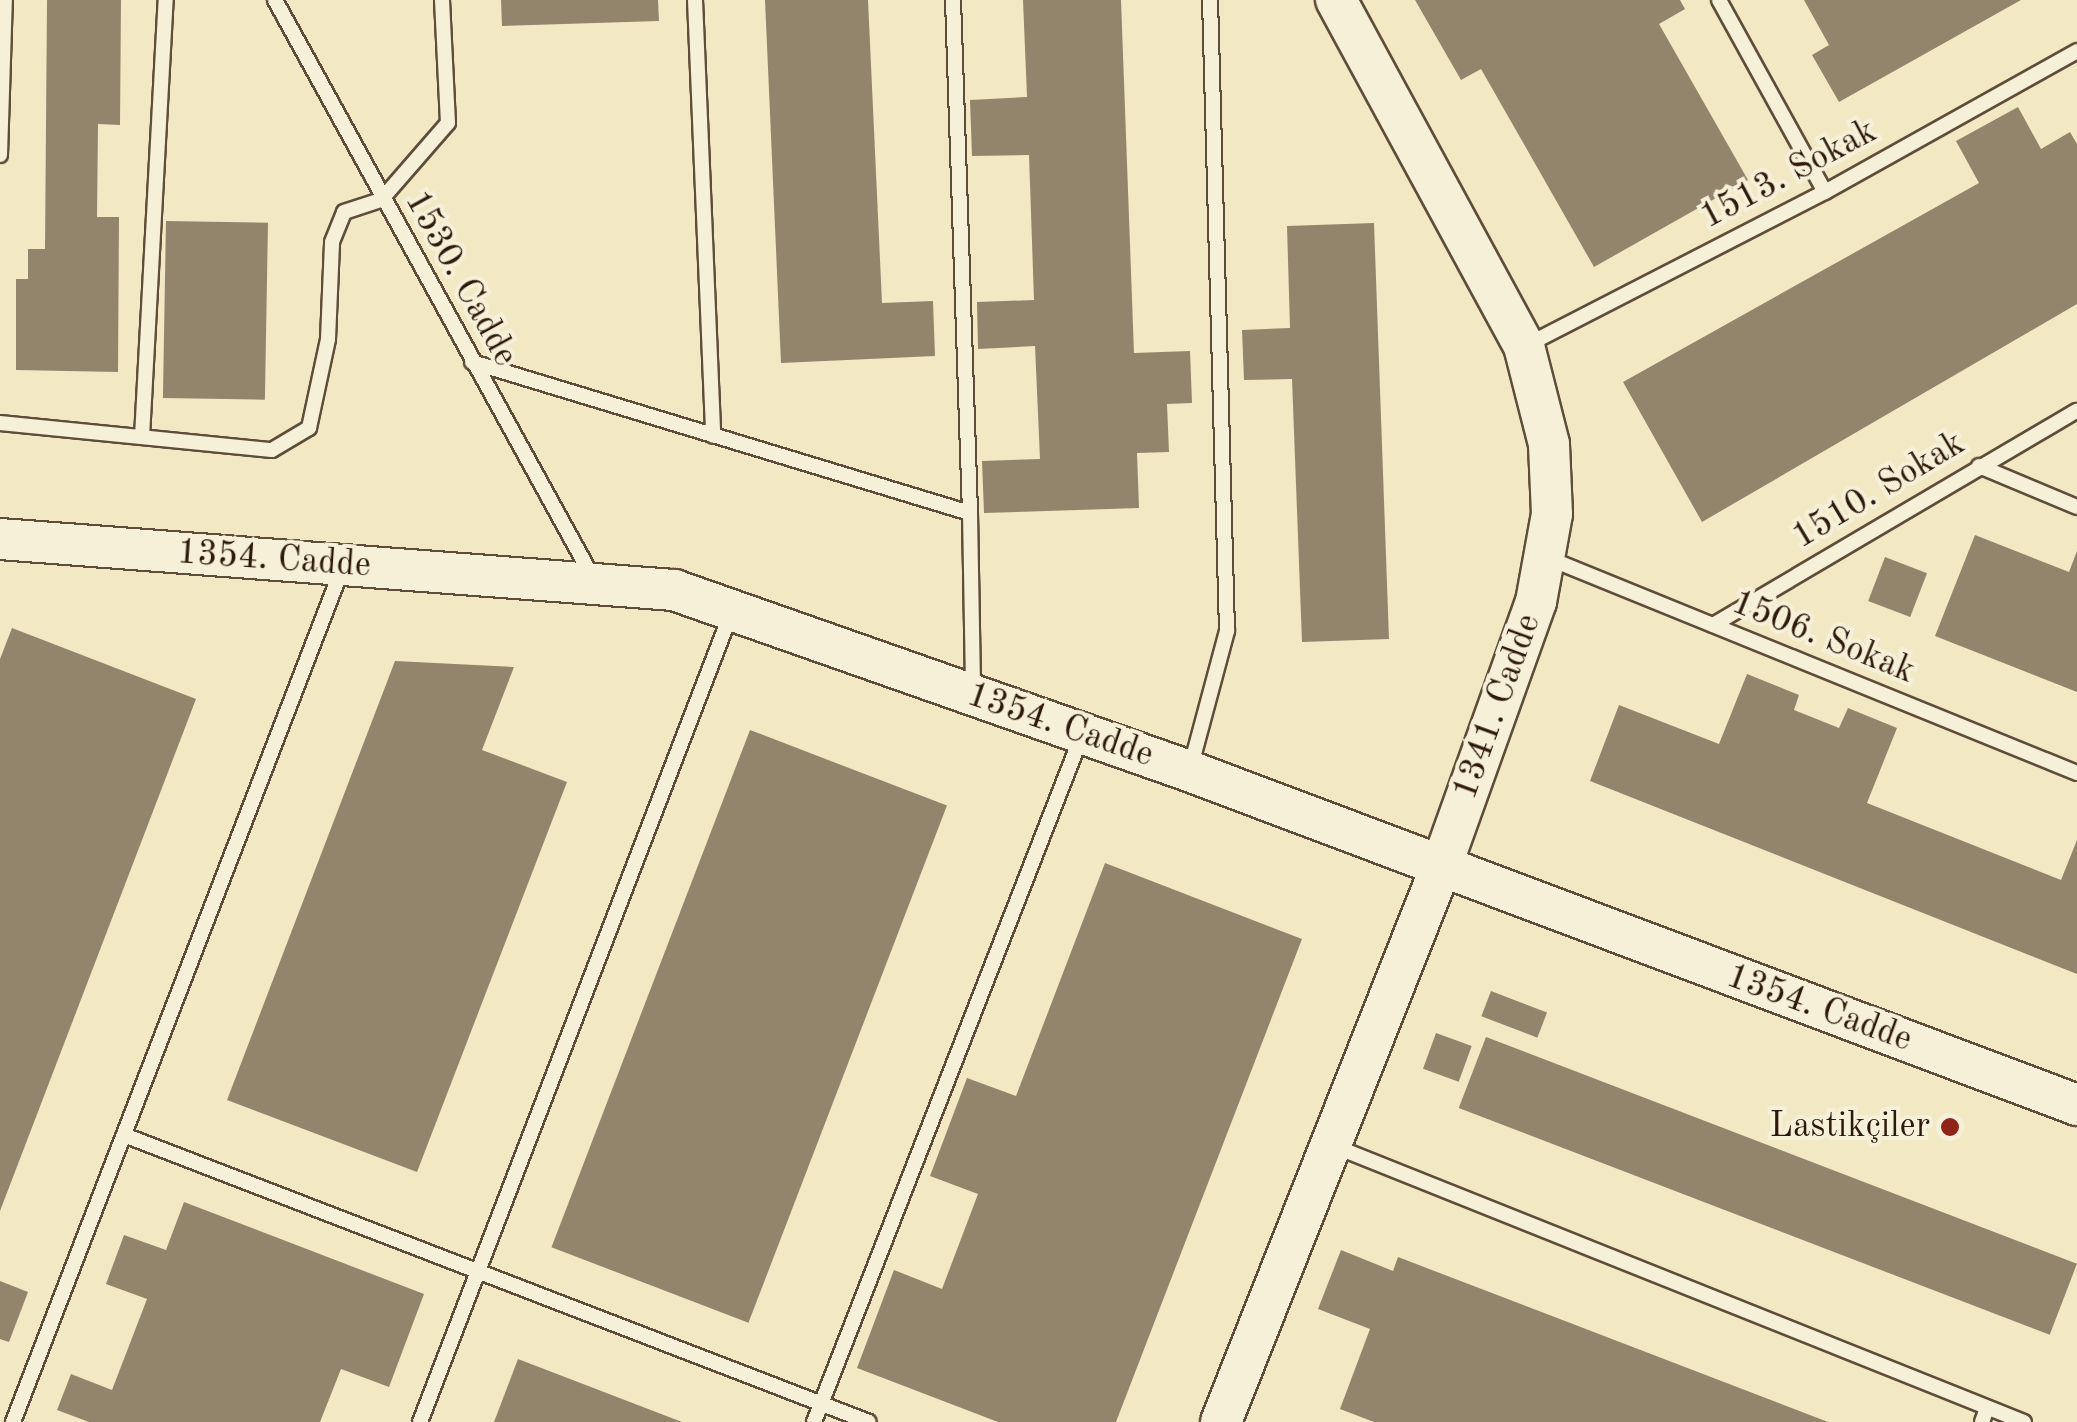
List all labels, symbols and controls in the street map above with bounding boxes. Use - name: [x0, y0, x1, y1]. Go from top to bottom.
- street label: 1513. Sokak: [1694, 111, 1884, 239]
- street label: 1530. Cadde: [395, 184, 525, 374]
- street label: 1510. Sokak: [1785, 423, 1973, 559]
- street label: 1354. Cadde: [176, 532, 372, 588]
- street label: 1506. Sokak: [1725, 582, 1921, 694]
- street label: 1341. Cadde: [1445, 609, 1551, 805]
- street label: 1354. Cadde: [961, 675, 1159, 777]
- street label: 1354. Cadde: [1721, 956, 1917, 1062]
- place label: Lastikçiler: [1770, 1106, 1930, 1148]
- marker: Lastikçiler: [1939, 1116, 1961, 1138]

